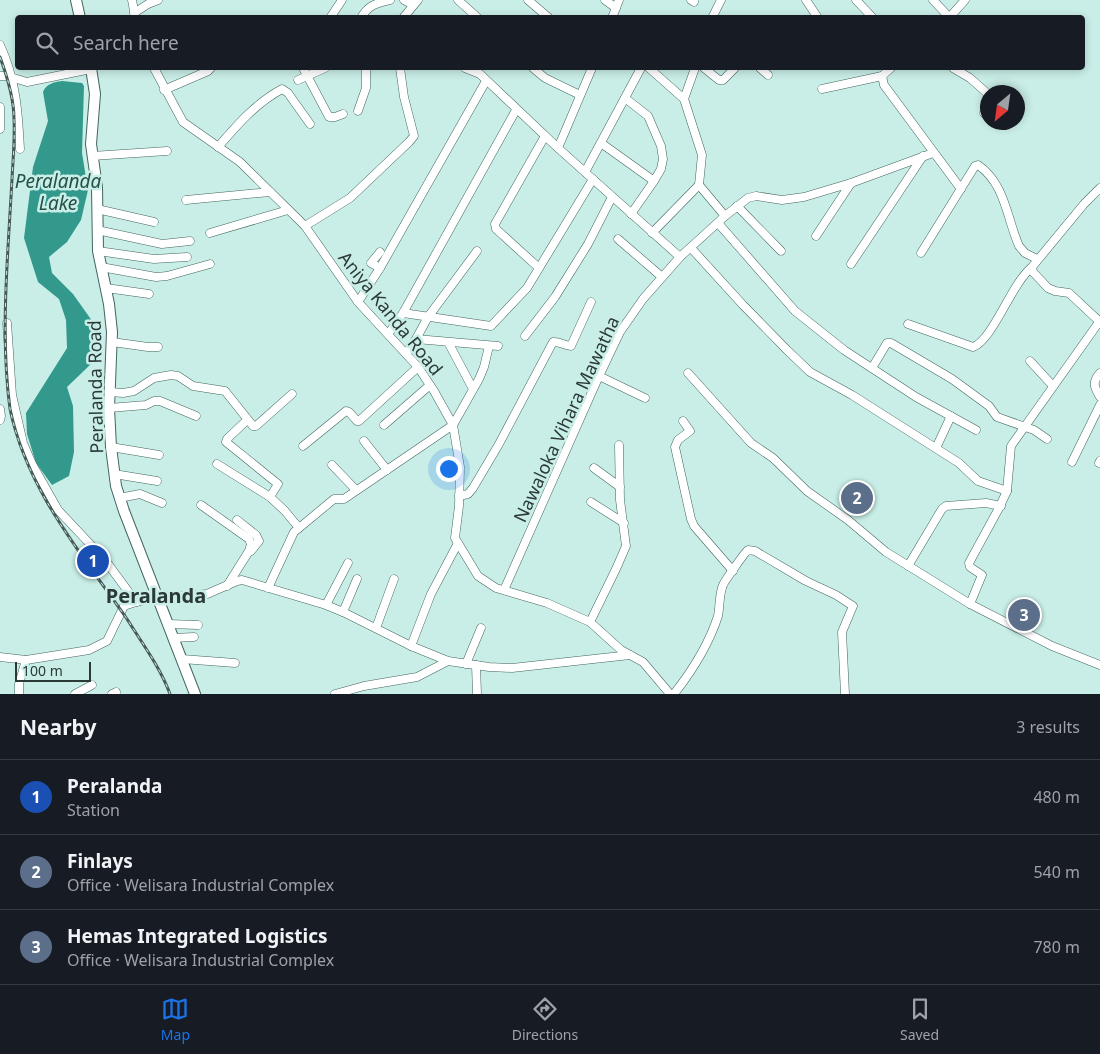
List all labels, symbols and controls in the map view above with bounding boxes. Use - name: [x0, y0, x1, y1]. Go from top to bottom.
- search box: [15, 15, 1085, 70]
- icon: search: [33, 29, 61, 57]
- text: Search here: [73, 30, 179, 56]
- north arrow: [980, 85, 1025, 130]
- water label: Peralanda Lake: [15, 168, 102, 216]
- street label: Aniya Kanda Road: [334, 246, 448, 380]
- street label: Nawaloka Vihara Mawatha: [508, 312, 624, 526]
- street label: Peralanda Road: [82, 320, 108, 454]
- your location: [436, 456, 462, 482]
- pin: 2: [841, 479, 873, 517]
- pin: 1: [77, 542, 109, 580]
- district label: Peralanda: [106, 582, 206, 609]
- pin: 3: [1008, 596, 1040, 634]
- scale bar: [15, 659, 91, 682]
- text: 100 m: [22, 661, 63, 680]
- text: Nearby: [20, 713, 96, 741]
- text: 3 results: [1016, 716, 1080, 738]
- text: Peralanda: [67, 773, 162, 799]
- text: 1: [31, 786, 41, 808]
- text: 480 m: [1033, 786, 1080, 808]
- text: Station: [67, 799, 120, 821]
- text: Finlays: [67, 848, 133, 874]
- text: 2: [31, 861, 41, 883]
- text: 540 m: [1033, 861, 1080, 883]
- text: Office · Welisara Industrial Complex: [67, 874, 334, 896]
- text: Hemas Integrated Logistics: [67, 923, 328, 949]
- text: 3: [31, 936, 41, 958]
- text: 780 m: [1033, 936, 1080, 958]
- text: Office · Welisara Industrial Complex: [67, 949, 334, 971]
- tab: Map: [161, 995, 190, 1044]
- tab: Directions: [512, 995, 578, 1044]
- tab: Saved: [900, 995, 939, 1044]

